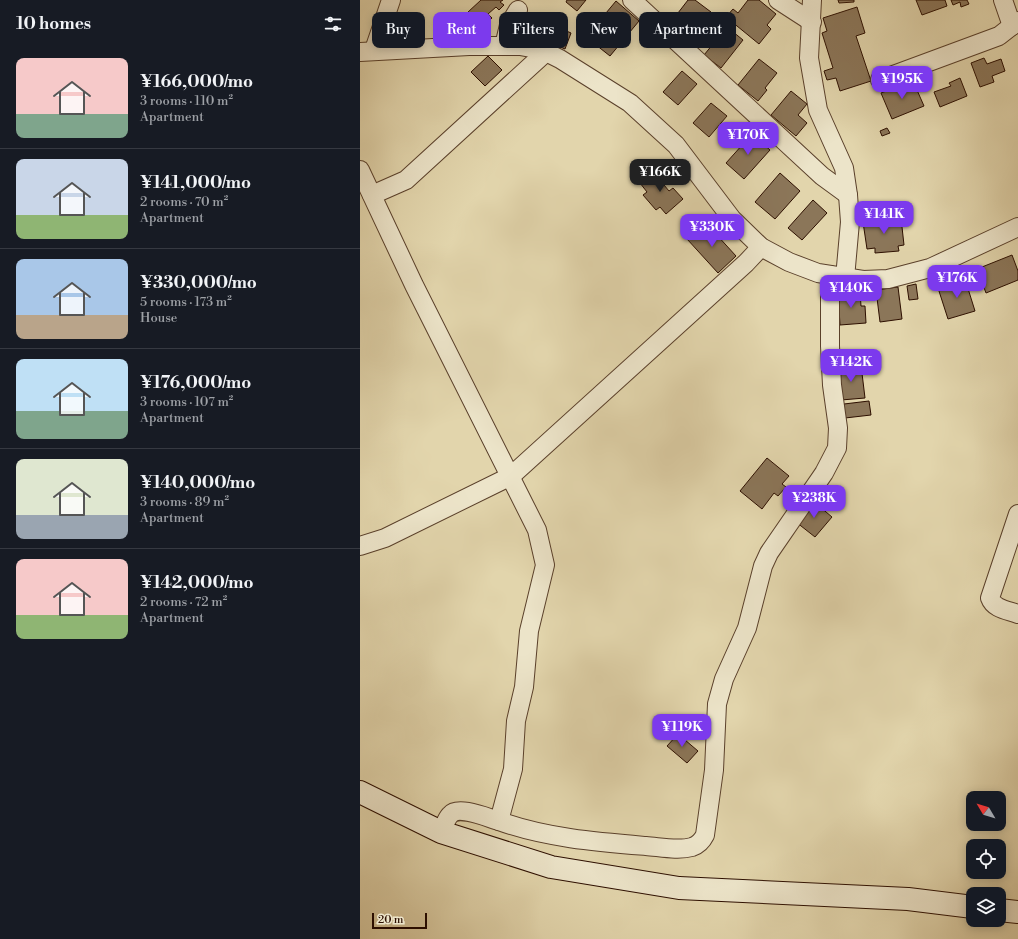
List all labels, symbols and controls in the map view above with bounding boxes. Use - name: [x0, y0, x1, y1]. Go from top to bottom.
- chip: Buy: [372, 12, 425, 48]
- chip: Rent: [433, 12, 491, 48]
- chip: Filters: [499, 12, 568, 48]
- chip: New: [576, 12, 631, 48]
- chip: Apartment: [639, 12, 736, 48]
- text: 10 homes: [16, 13, 91, 35]
- icon: filters: [322, 13, 344, 35]
- pin: ¥195K: [874, 66, 930, 100]
- text: ¥166,000/mo: [140, 71, 253, 93]
- text: ¥195K: [881, 71, 923, 87]
- icon: home: [48, 74, 96, 122]
- text: 3 rooms · 110 m²: [140, 93, 233, 109]
- text: Apartment: [140, 109, 204, 125]
- pin: ¥170K: [720, 122, 776, 156]
- text: ¥170K: [727, 127, 769, 143]
- pin: ¥166K: [632, 159, 688, 193]
- text: ¥166K: [639, 164, 681, 180]
- text: ¥141,000/mo: [140, 172, 251, 194]
- icon: home: [48, 175, 96, 223]
- text: 2 rooms · 70 m²: [140, 194, 228, 210]
- pin: ¥141K: [856, 201, 912, 235]
- text: ¥141K: [864, 206, 904, 222]
- text: Apartment: [140, 210, 204, 226]
- pin: ¥330K: [684, 214, 740, 248]
- text: ¥330K: [689, 219, 735, 235]
- pin: ¥176K: [929, 265, 985, 299]
- text: ¥176K: [936, 270, 978, 286]
- text: ¥330,000/mo: [140, 272, 257, 294]
- icon: home: [48, 275, 96, 323]
- pin: ¥140K: [823, 275, 879, 309]
- text: ¥140K: [829, 280, 873, 296]
- text: 5 rooms · 173 m²: [140, 294, 232, 310]
- text: House: [140, 310, 177, 326]
- pin: ¥142K: [823, 349, 879, 383]
- text: ¥142K: [829, 354, 873, 370]
- text: ¥176,000/mo: [140, 372, 251, 394]
- icon: home: [48, 375, 96, 423]
- text: 3 rooms · 107 m²: [140, 394, 233, 410]
- text: Apartment: [140, 410, 204, 426]
- text: ¥140,000/mo: [140, 472, 255, 494]
- icon: home: [48, 475, 96, 523]
- pin: ¥238K: [786, 485, 842, 519]
- text: ¥238K: [792, 490, 836, 506]
- text: 3 rooms · 89 m²: [140, 494, 229, 510]
- text: Apartment: [140, 510, 204, 526]
- text: ¥142,000/mo: [140, 572, 253, 594]
- icon: home: [48, 575, 96, 623]
- text: 2 rooms · 72 m²: [140, 594, 227, 610]
- text: Apartment: [140, 610, 204, 626]
- pin: ¥119K: [654, 714, 710, 748]
- text: ¥119K: [661, 719, 703, 735]
- north arrow: [966, 791, 1006, 831]
- map controls: [966, 791, 1006, 927]
- button: locate: [966, 839, 1006, 879]
- button: layers: [966, 887, 1006, 927]
- scale bar: [372, 911, 427, 930]
- text: 20 m: [378, 913, 403, 927]

